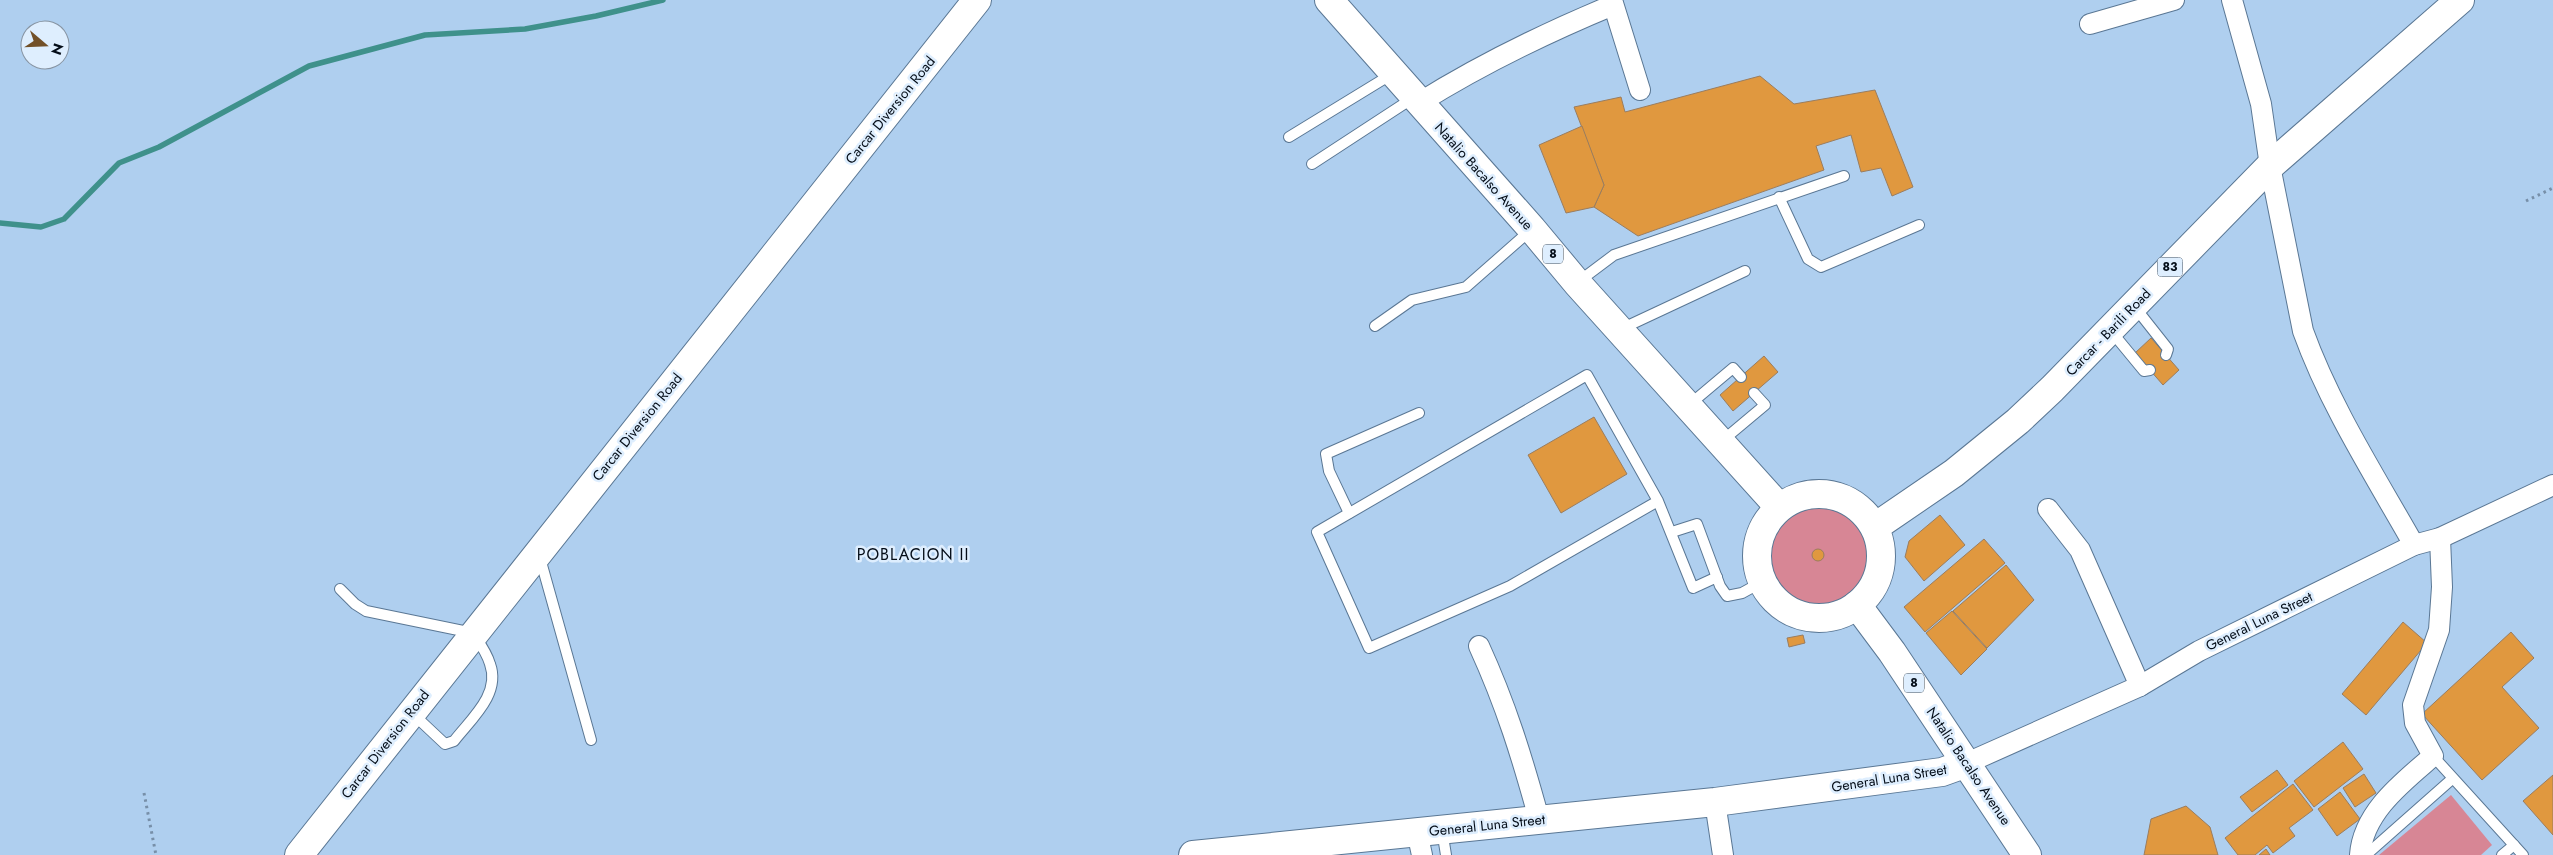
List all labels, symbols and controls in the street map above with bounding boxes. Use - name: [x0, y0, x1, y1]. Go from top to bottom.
- north arrow: [20, 20, 70, 70]
- text: N: [46, 41, 69, 58]
- street label: Carcar Diversion Road: [840, 52, 940, 168]
- street label: Natalio Bacalso Avenue: [1430, 118, 1538, 234]
- road number: 8: [1543, 244, 1563, 264]
- road number: 83: [2158, 258, 2182, 276]
- street label: Carcar - Barili Road: [2061, 284, 2155, 380]
- street label: Carcar Diversion Road: [587, 369, 687, 485]
- district label: POBLACION II: [857, 543, 969, 566]
- street label: General Luna Street: [2202, 586, 2316, 656]
- road number: 8: [1904, 674, 1924, 692]
- street label: Carcar Diversion Road: [336, 685, 434, 803]
- street label: Natalio Bacalso Avenue: [1922, 703, 2016, 829]
- street label: General Luna Street: [1830, 759, 1949, 797]
- street label: General Luna Street: [1428, 809, 1547, 841]

